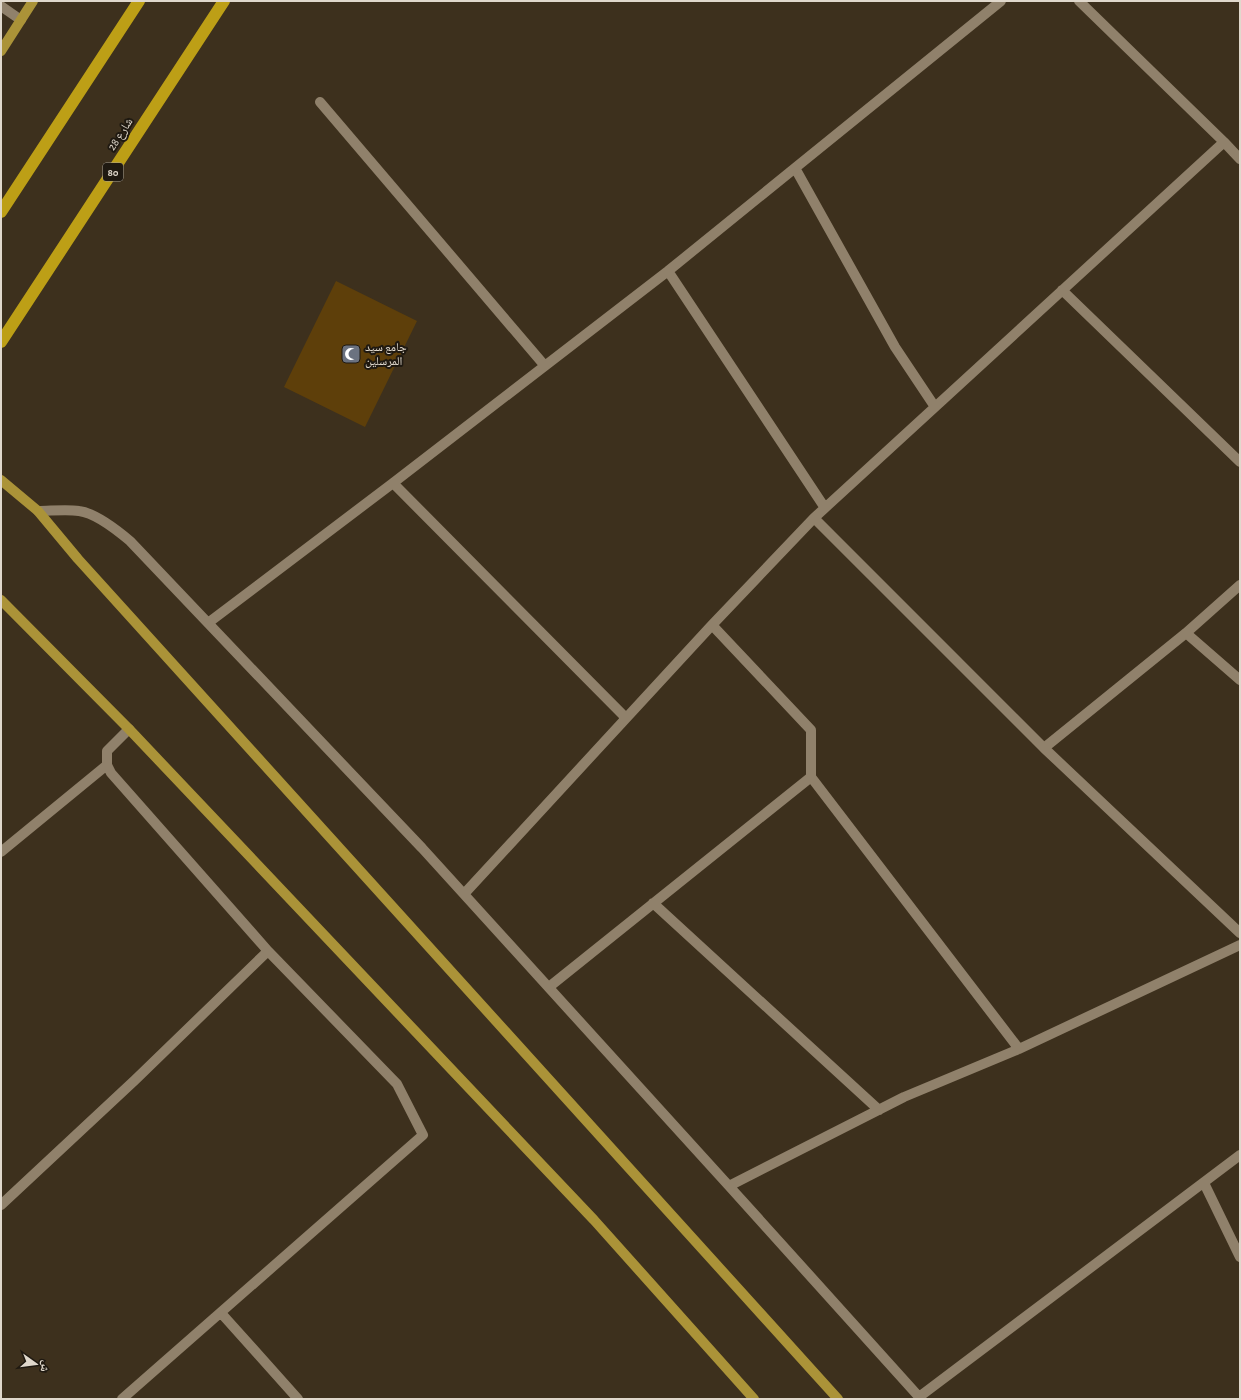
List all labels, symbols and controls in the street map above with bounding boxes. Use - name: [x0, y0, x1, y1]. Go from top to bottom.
- street label: شارع 28: [105, 116, 137, 153]
- road number: 80: [103, 163, 123, 181]
- place label: جامع سيد المرسلين: [365, 341, 407, 368]
- mosque icon: جامع سيد المرسلين: [340, 343, 362, 365]
- north arrow: [16, 1344, 56, 1384]
- text: ش: [36, 1359, 52, 1374]

